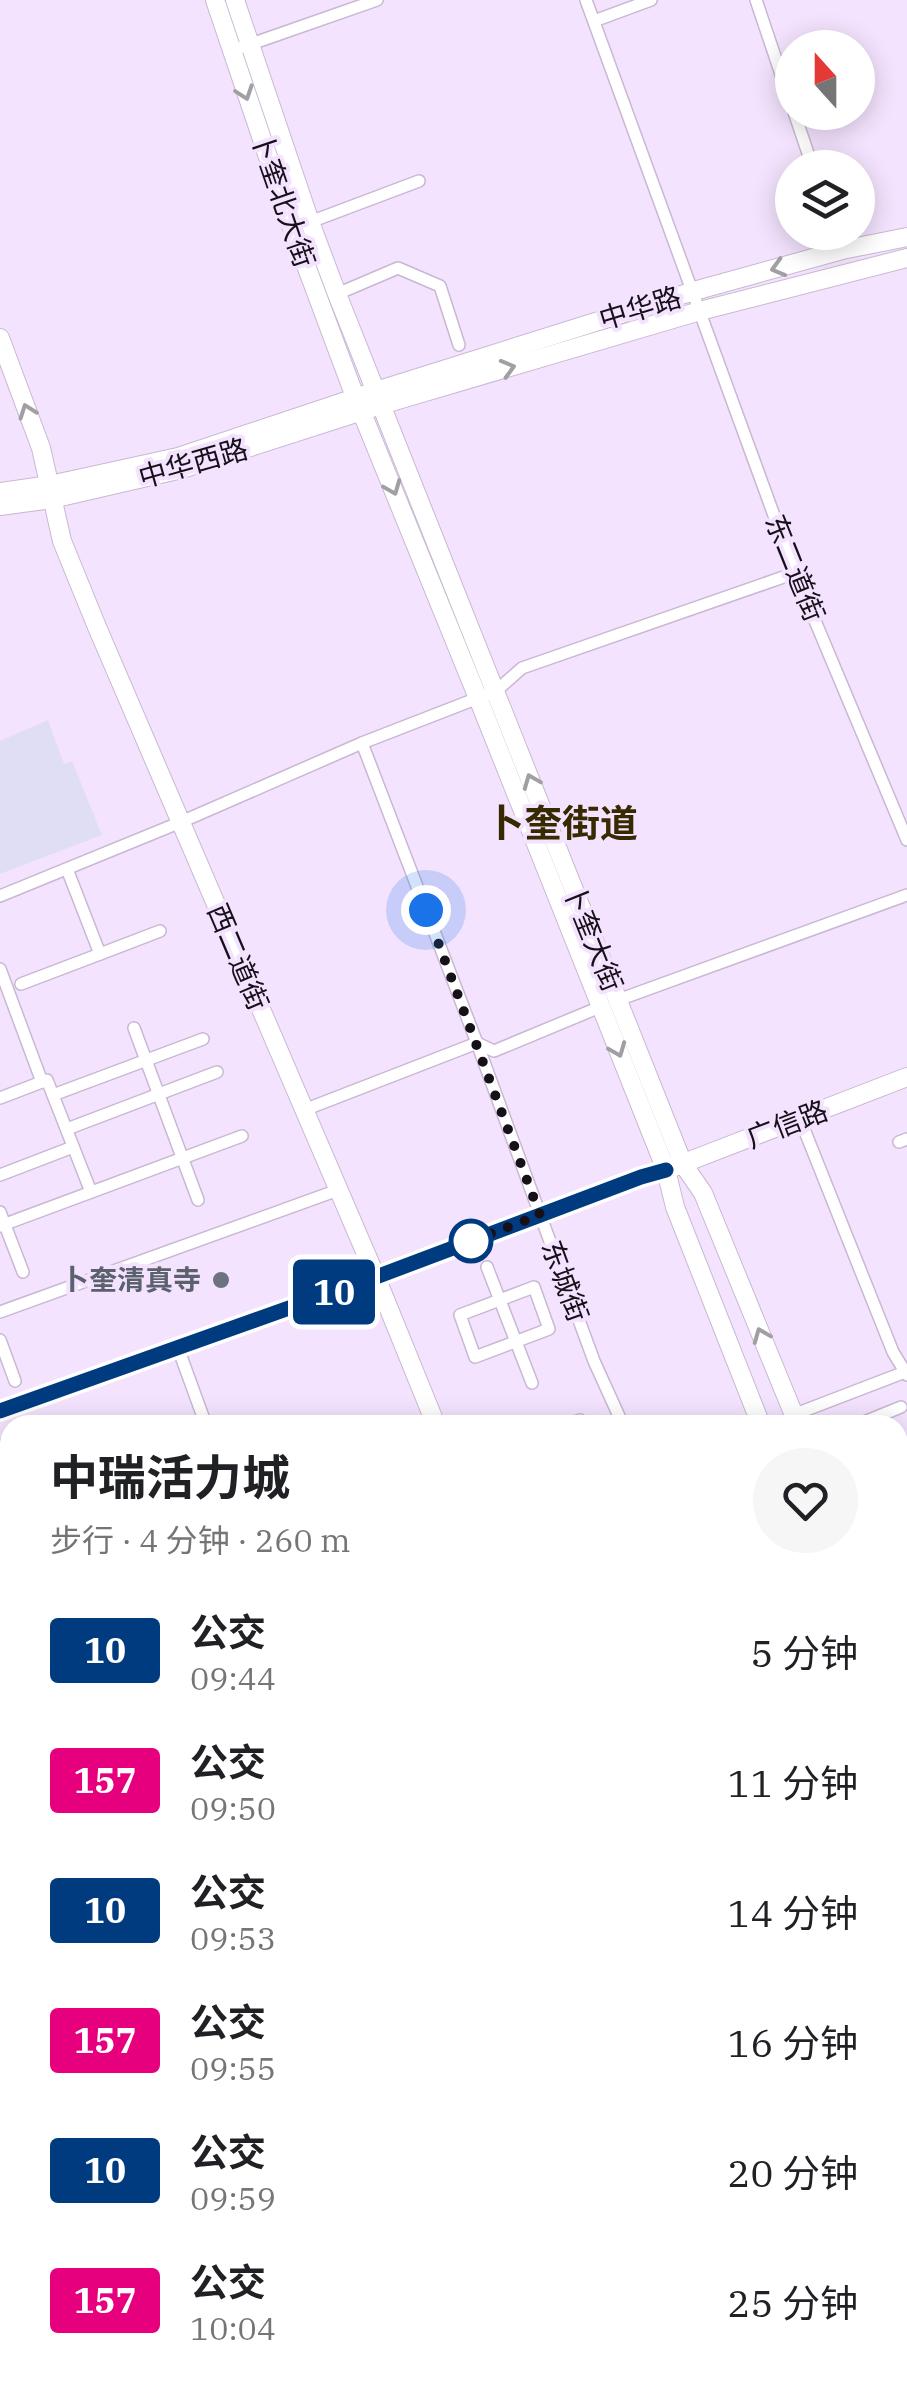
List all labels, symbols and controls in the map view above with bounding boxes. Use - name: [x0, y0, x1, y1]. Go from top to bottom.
- north arrow: [775, 30, 875, 130]
- map controls: [775, 30, 875, 250]
- one-way arrow: [234, 83, 254, 100]
- street label: 卜奎北大街: [243, 128, 324, 272]
- button: layers: [775, 150, 875, 250]
- one-way arrow: [770, 256, 787, 277]
- street label: 中华路: [594, 278, 685, 337]
- one-way arrow: [499, 358, 517, 379]
- one-way arrow: [18, 403, 39, 420]
- street label: 中华西路: [134, 429, 252, 496]
- one-way arrow: [381, 478, 401, 496]
- street label: 东二道街: [757, 509, 834, 627]
- one-way arrow: [523, 773, 543, 790]
- district label: 卜奎街道: [486, 798, 638, 847]
- street label: 卜奎大街: [555, 879, 632, 997]
- your location: [401, 885, 451, 935]
- street label: 西二道街: [200, 898, 277, 1016]
- one-way arrow: [606, 1040, 626, 1057]
- street label: 广信路: [741, 1091, 833, 1156]
- unlabelled marker: [450, 1220, 492, 1262]
- street label: 东城街: [534, 1235, 597, 1327]
- line badge: 10: [289, 1260, 379, 1324]
- place label: 卜奎清真寺: [61, 1261, 201, 1298]
- marker: 卜奎清真寺: [210, 1269, 232, 1291]
- text: 10: [313, 1269, 355, 1315]
- one-way arrow: [752, 1327, 772, 1345]
- text: 中瑞活力城: [50, 1446, 290, 1508]
- button: heart: [753, 1448, 858, 1553]
- text: 步行 · 4 分钟 · 260 m: [50, 1519, 351, 1561]
- text: 公交: [190, 1607, 266, 1656]
- text: 10: [84, 1627, 126, 1673]
- text: 5 分钟: [750, 1628, 858, 1677]
- text: 09:44: [190, 1657, 276, 1699]
- text: 公交: [190, 1737, 266, 1786]
- text: 157: [73, 1757, 137, 1803]
- text: 11 分钟: [728, 1758, 858, 1807]
- text: 09:50: [190, 1787, 276, 1829]
- text: 公交: [190, 1867, 266, 1916]
- text: 10: [84, 1887, 126, 1933]
- text: 14 分钟: [728, 1888, 858, 1937]
- text: 09:53: [190, 1917, 276, 1959]
- text: 公交: [190, 1997, 266, 2046]
- text: 157: [73, 2017, 137, 2063]
- text: 16 分钟: [728, 2018, 858, 2067]
- text: 09:55: [190, 2047, 276, 2089]
- text: 公交: [190, 2127, 266, 2176]
- text: 10: [84, 2147, 126, 2193]
- text: 20 分钟: [728, 2148, 858, 2197]
- text: 09:59: [190, 2177, 276, 2219]
- text: 公交: [190, 2257, 266, 2306]
- text: 157: [73, 2277, 137, 2323]
- text: 25 分钟: [728, 2278, 858, 2327]
- text: 10:04: [190, 2307, 276, 2349]

